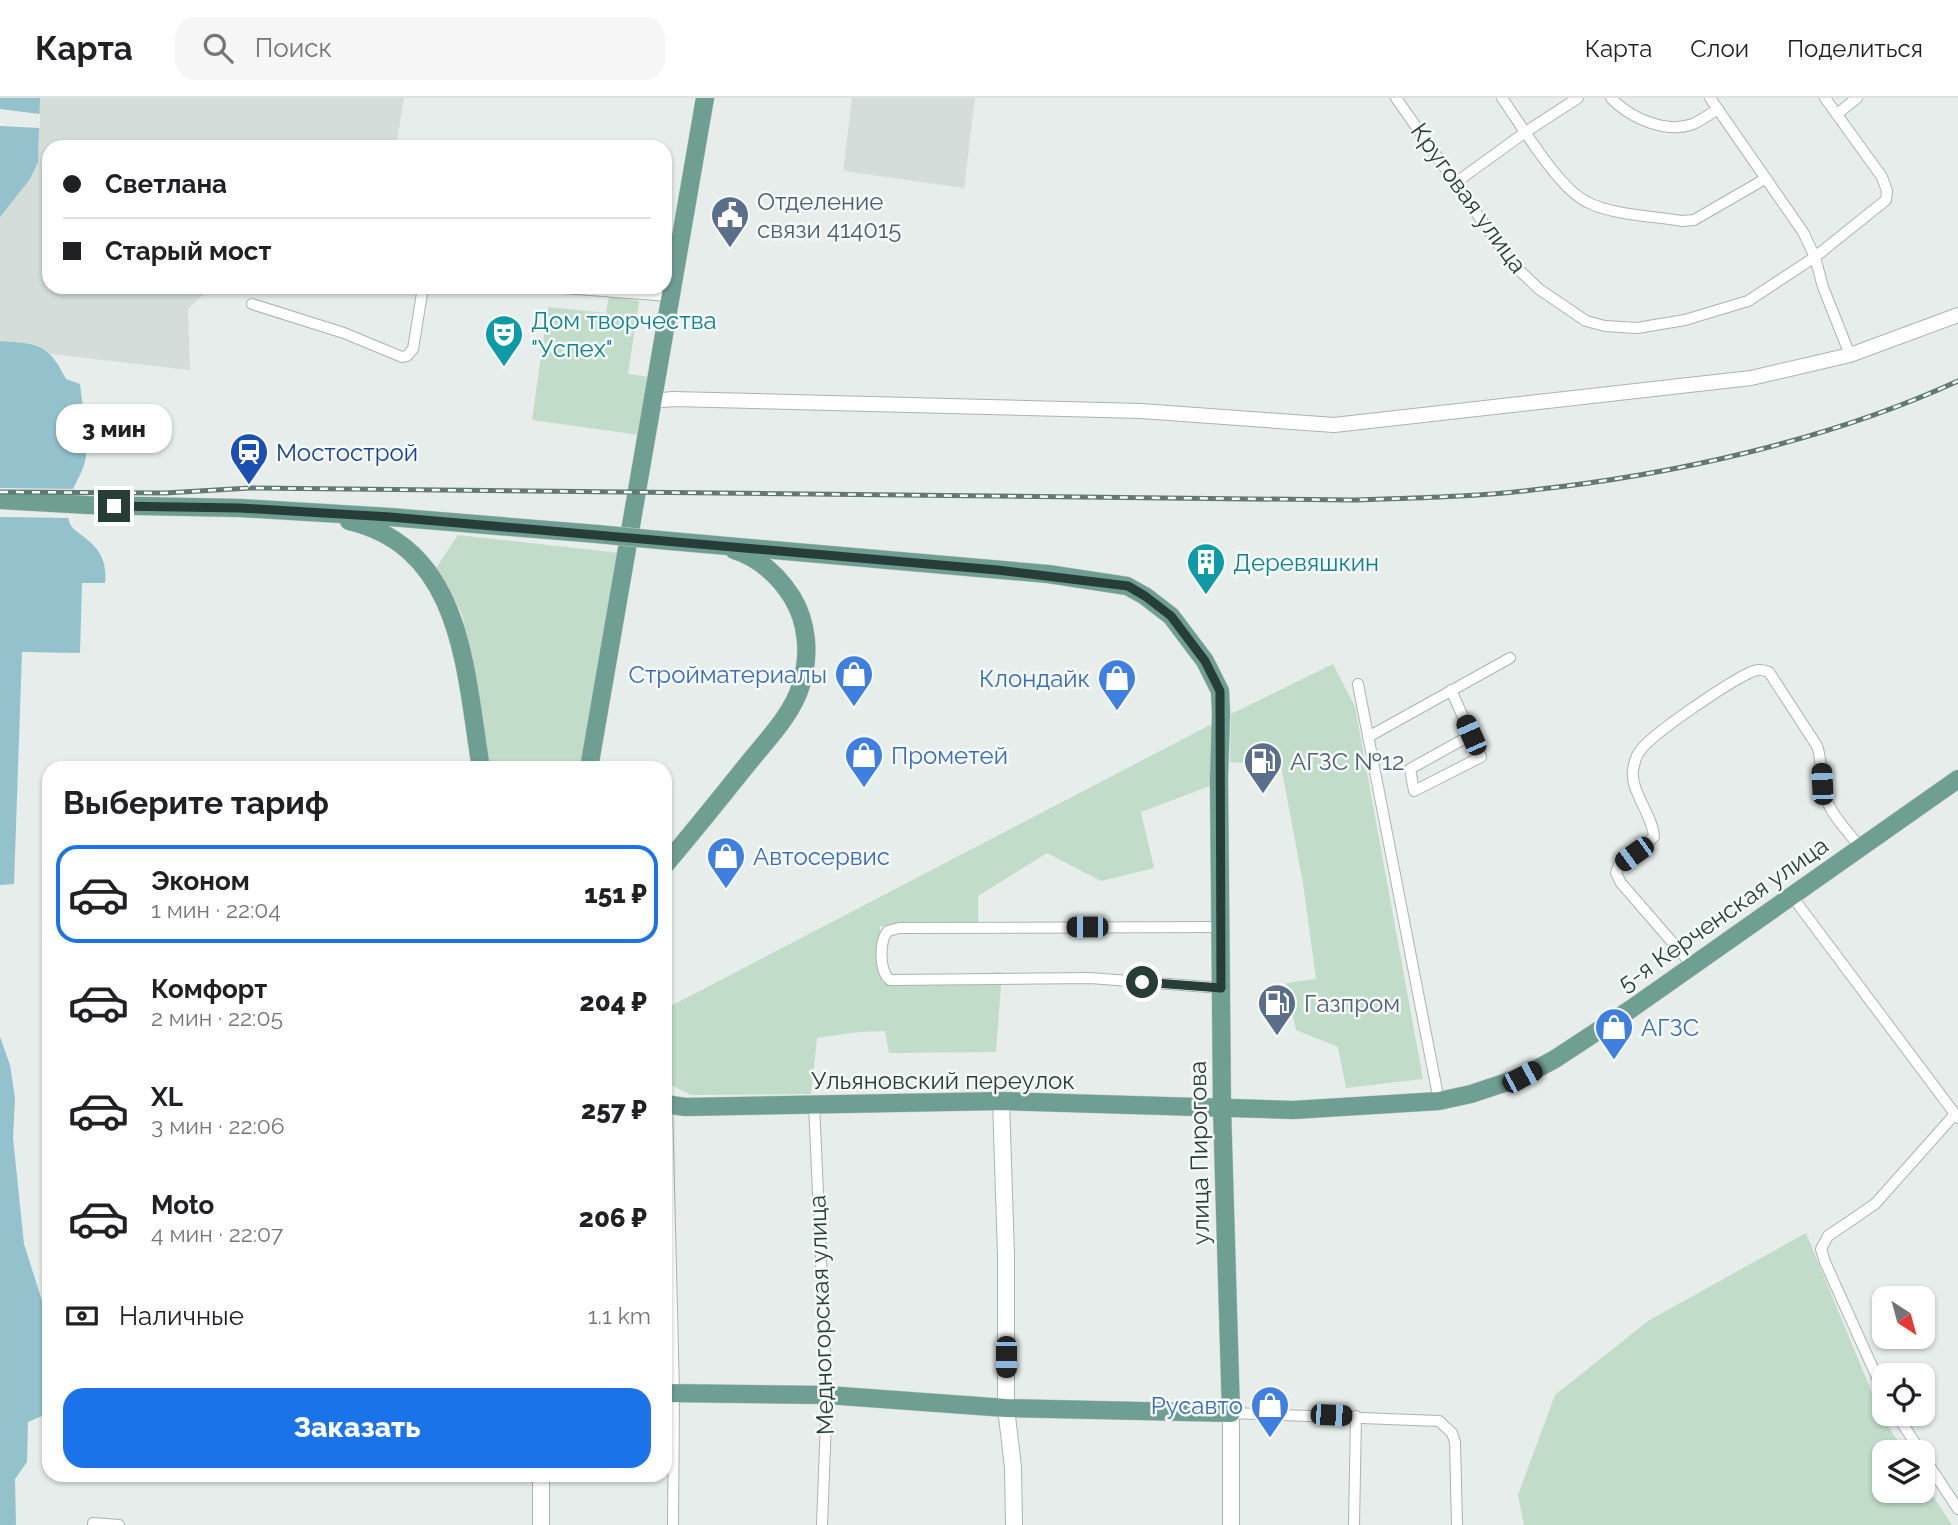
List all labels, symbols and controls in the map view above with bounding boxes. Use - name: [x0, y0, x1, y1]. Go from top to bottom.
- search box: [175, 17, 665, 80]
- text: Карта: [35, 29, 133, 68]
- icon: search: [199, 29, 237, 67]
- text: Поиск: [255, 33, 332, 63]
- text: Карта: [1585, 34, 1652, 63]
- text: Слои: [1690, 34, 1749, 63]
- text: Поделиться: [1787, 34, 1923, 63]
- street label: Круговая улица: [1405, 117, 1533, 279]
- text: Светлана: [105, 169, 227, 199]
- place label: Отделение связи 414015: [757, 187, 901, 244]
- public building icon: Отделение связи 414015: [709, 194, 751, 249]
- text: Старый мост: [105, 236, 271, 266]
- place label: Дом творчества "Успех": [531, 306, 717, 363]
- theatre icon: Дом творчества "Успех": [483, 313, 525, 368]
- callout: 3 мин: [56, 404, 172, 454]
- text: 3 мин: [82, 415, 146, 442]
- station icon: Мостострой: [228, 431, 270, 486]
- place label: Мостострой: [276, 438, 418, 467]
- route end: [98, 490, 130, 522]
- building icon: Деревяшкин: [1185, 541, 1227, 596]
- place label: Деревяшкин: [1233, 548, 1379, 577]
- shop icon: Стройматериалы: [833, 653, 875, 708]
- shop icon: Клондайк: [1096, 657, 1138, 712]
- place label: Стройматериалы: [628, 660, 827, 689]
- place label: Клондайк: [979, 664, 1090, 693]
- car: [1453, 712, 1490, 758]
- shop icon: Прометей: [843, 734, 885, 789]
- fuel station icon: АГЗС №12: [1242, 740, 1284, 795]
- place label: Прометей: [891, 741, 1008, 770]
- place label: АГЗС №12: [1290, 747, 1404, 776]
- car: [1811, 762, 1834, 806]
- text: Выберите тариф: [63, 784, 329, 821]
- street label: 5-я Керченская улица: [1612, 830, 1834, 998]
- car: [1611, 833, 1658, 875]
- shop icon: Автосервис: [705, 835, 747, 890]
- place label: Автосервис: [753, 842, 890, 871]
- icon: car: [67, 863, 130, 926]
- text: Эконом: [151, 866, 250, 896]
- text: 151 ₽: [584, 879, 647, 909]
- text: 1 мин · 22:04: [151, 896, 281, 923]
- car: [1067, 917, 1109, 938]
- route start: [1126, 966, 1158, 998]
- icon: car: [67, 971, 130, 1034]
- text: Комфорт: [151, 974, 267, 1004]
- fuel station icon: Газпром: [1256, 982, 1298, 1037]
- text: 204 ₽: [580, 987, 647, 1017]
- place label: Газпром: [1304, 989, 1400, 1018]
- text: 2 мин · 22:05: [151, 1004, 283, 1031]
- shop icon: АГЗС: [1593, 1006, 1635, 1061]
- place label: АГЗС: [1641, 1013, 1699, 1042]
- car: [1499, 1058, 1546, 1096]
- street label: улица Пирогова: [1183, 1061, 1215, 1245]
- street label: Ульяновский переулок: [811, 1066, 1075, 1095]
- icon: car: [67, 1079, 130, 1142]
- text: XL: [151, 1082, 183, 1112]
- text: 257 ₽: [581, 1095, 647, 1125]
- text: 3 мин · 22:06: [151, 1112, 285, 1139]
- icon: car: [67, 1187, 130, 1250]
- text: Moto: [151, 1190, 214, 1220]
- street label: Медногорская улица: [802, 1194, 840, 1436]
- text: 206 ₽: [579, 1203, 647, 1233]
- text: 4 мин · 22:07: [151, 1220, 283, 1247]
- north arrow: [1872, 1286, 1936, 1349]
- map controls: [1872, 1286, 1935, 1503]
- icon: cash: [63, 1297, 101, 1335]
- text: Наличные: [119, 1301, 244, 1331]
- text: 1.1 km: [588, 1302, 651, 1329]
- car: [996, 1336, 1017, 1378]
- button: locate: [1872, 1363, 1935, 1426]
- shop icon: Русавто: [1249, 1384, 1291, 1439]
- button: Заказать: [63, 1388, 651, 1468]
- place label: Русавто: [1151, 1391, 1243, 1420]
- car: [1310, 1404, 1353, 1426]
- button: layers: [1872, 1440, 1935, 1503]

